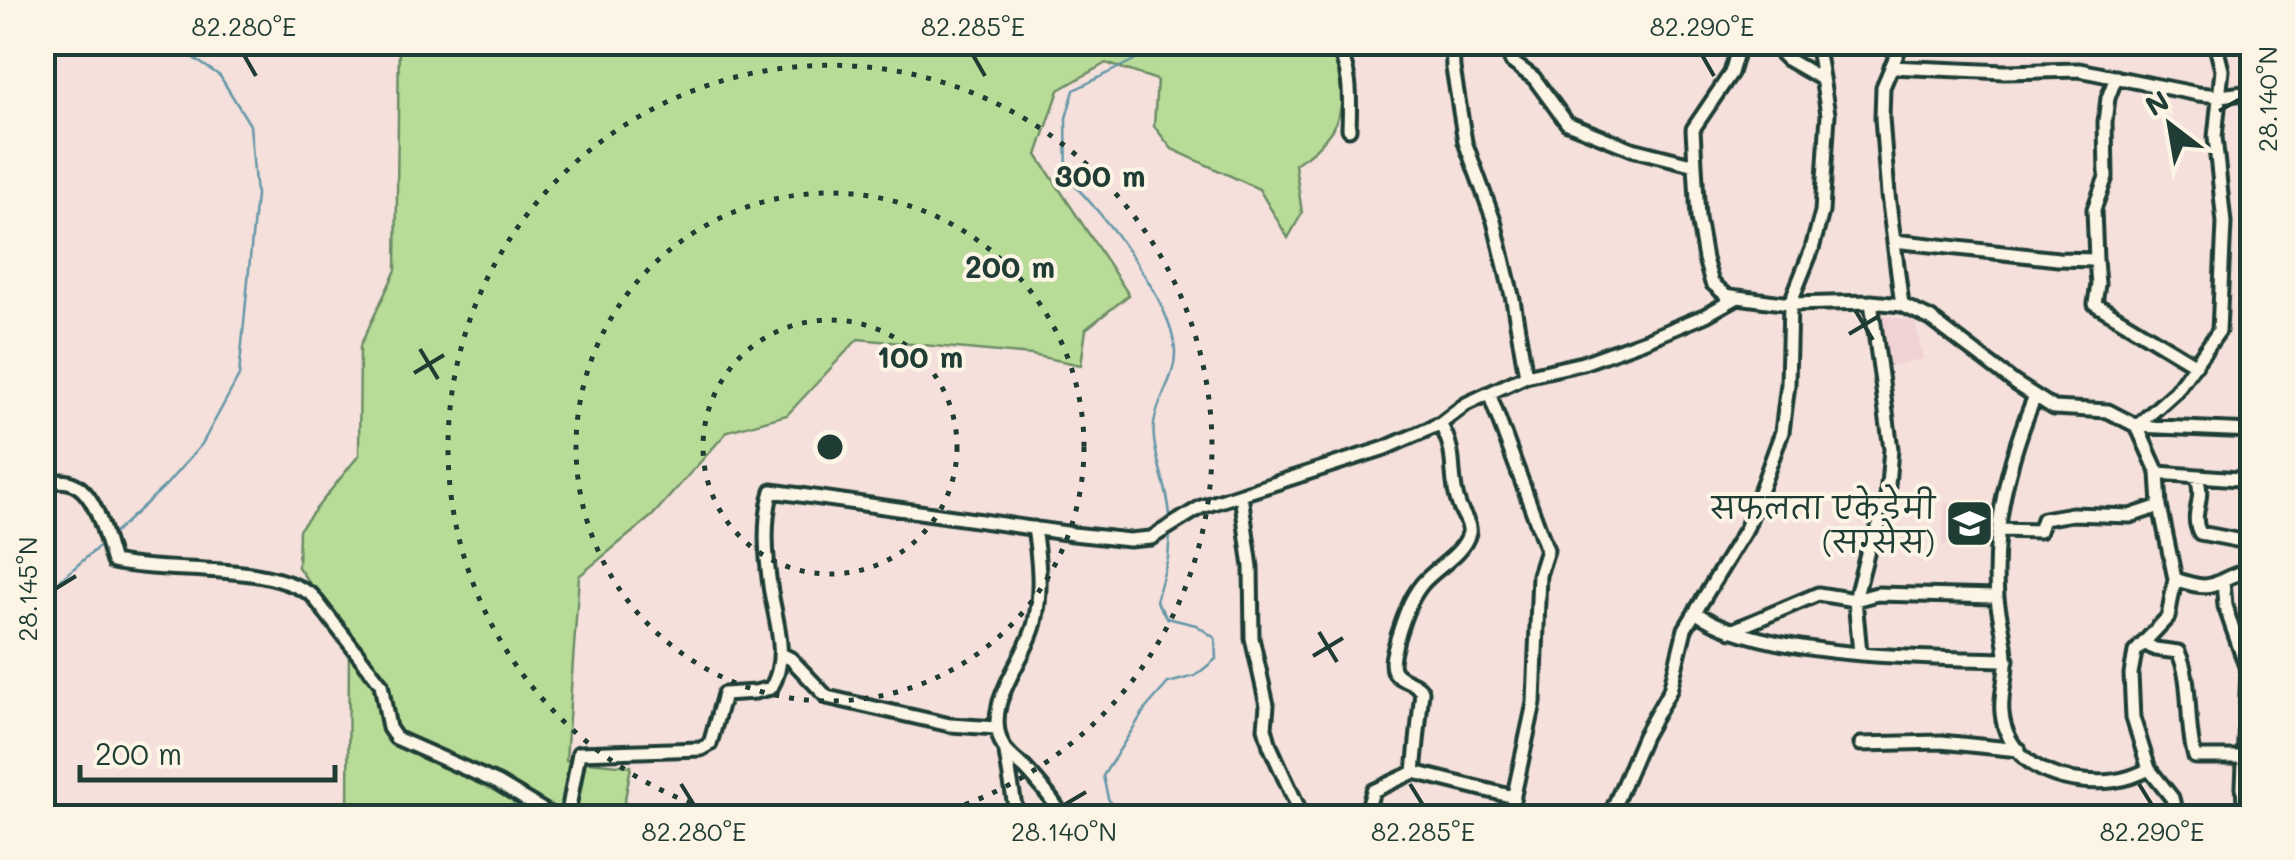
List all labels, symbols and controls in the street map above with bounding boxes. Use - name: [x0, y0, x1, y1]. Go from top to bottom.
- text: 82.280°E: [192, 10, 296, 42]
- text: 82.285°E: [921, 10, 1025, 42]
- text: 82.290°E: [1650, 10, 1754, 42]
- text: 28.140°N: [2251, 46, 2283, 152]
- north arrow: [2120, 75, 2220, 175]
- text: N: [2138, 82, 2175, 124]
- text: 300 m: [1054, 155, 1146, 195]
- text: 200 m: [965, 246, 1055, 286]
- text: 100 m: [877, 336, 963, 376]
- centre of rings: [812, 429, 848, 465]
- place label: सफलता एकेडेमी (सग्सेस): [1709, 484, 1937, 561]
- school or university icon: सफलता एकेडेमी (सग्सेस): [1944, 498, 1996, 550]
- text: 28.145°N: [11, 537, 43, 641]
- scale bar: [80, 720, 335, 782]
- text: 200 m: [95, 733, 182, 773]
- text: 82.280°E: [642, 815, 746, 847]
- text: 28.140°N: [1011, 815, 1117, 847]
- text: 82.285°E: [1371, 815, 1475, 847]
- text: 82.290°E: [2100, 815, 2204, 847]

